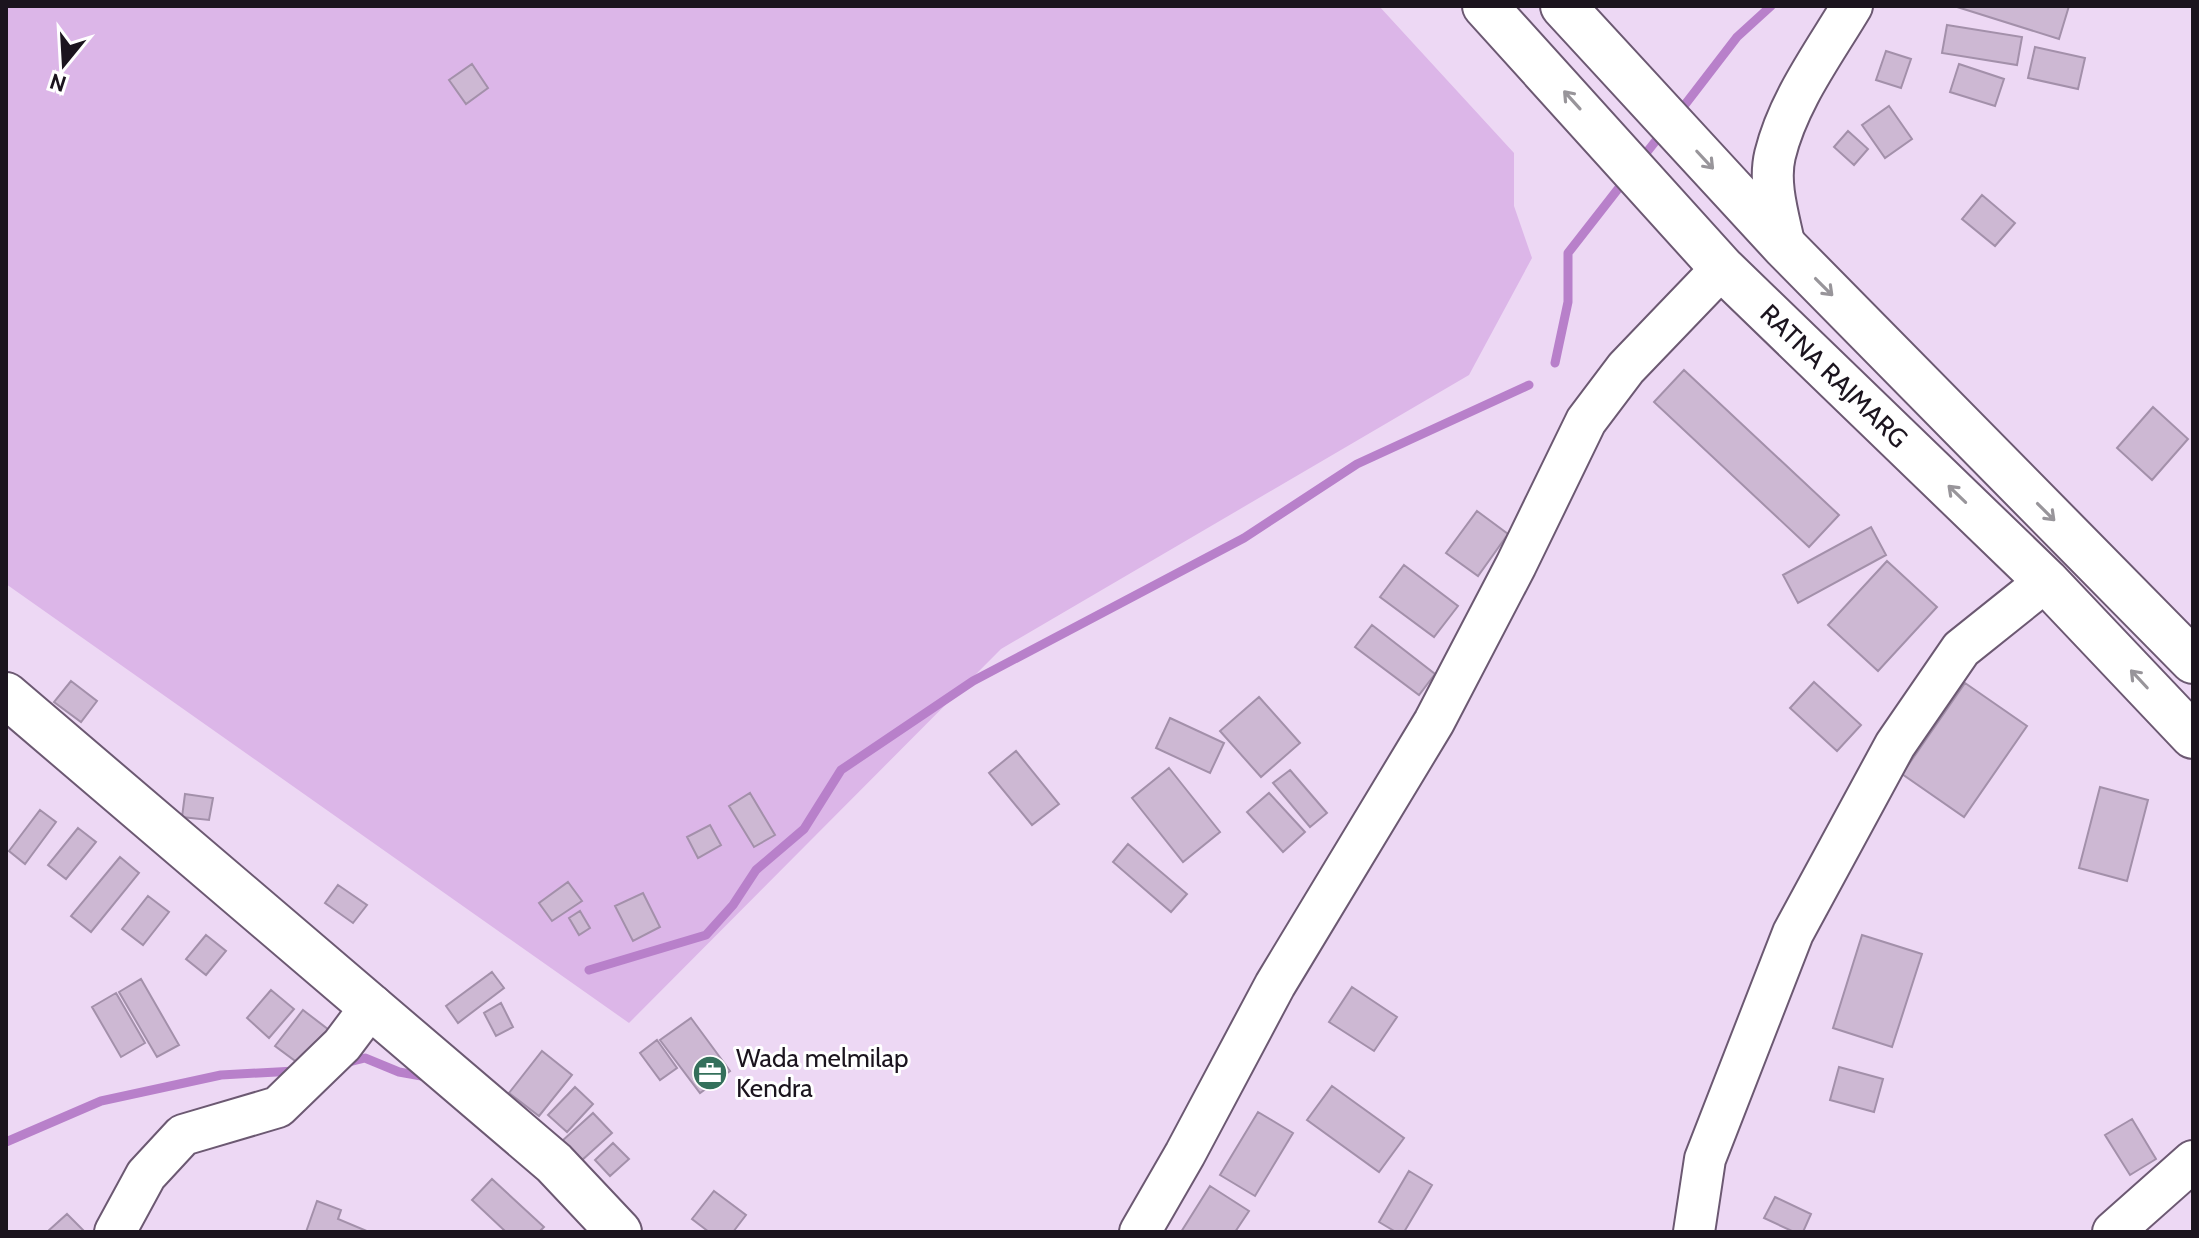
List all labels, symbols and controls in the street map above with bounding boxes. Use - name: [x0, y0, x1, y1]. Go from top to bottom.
- north arrow: [24, 24, 104, 104]
- text: N: [46, 67, 70, 98]
- one-way arrow: [1564, 91, 1582, 111]
- one-way arrow: [1695, 150, 1714, 169]
- one-way arrow: [1814, 277, 1833, 296]
- street label: RATNA RAJMARG: [1754, 298, 1914, 454]
- one-way arrow: [1947, 486, 1967, 504]
- one-way arrow: [2036, 502, 2055, 521]
- one-way arrow: [2130, 669, 2149, 689]
- place label: Wada melmilap Kendra: [736, 1042, 908, 1104]
- office icon: Wada melmilap Kendra: [691, 1054, 729, 1092]

